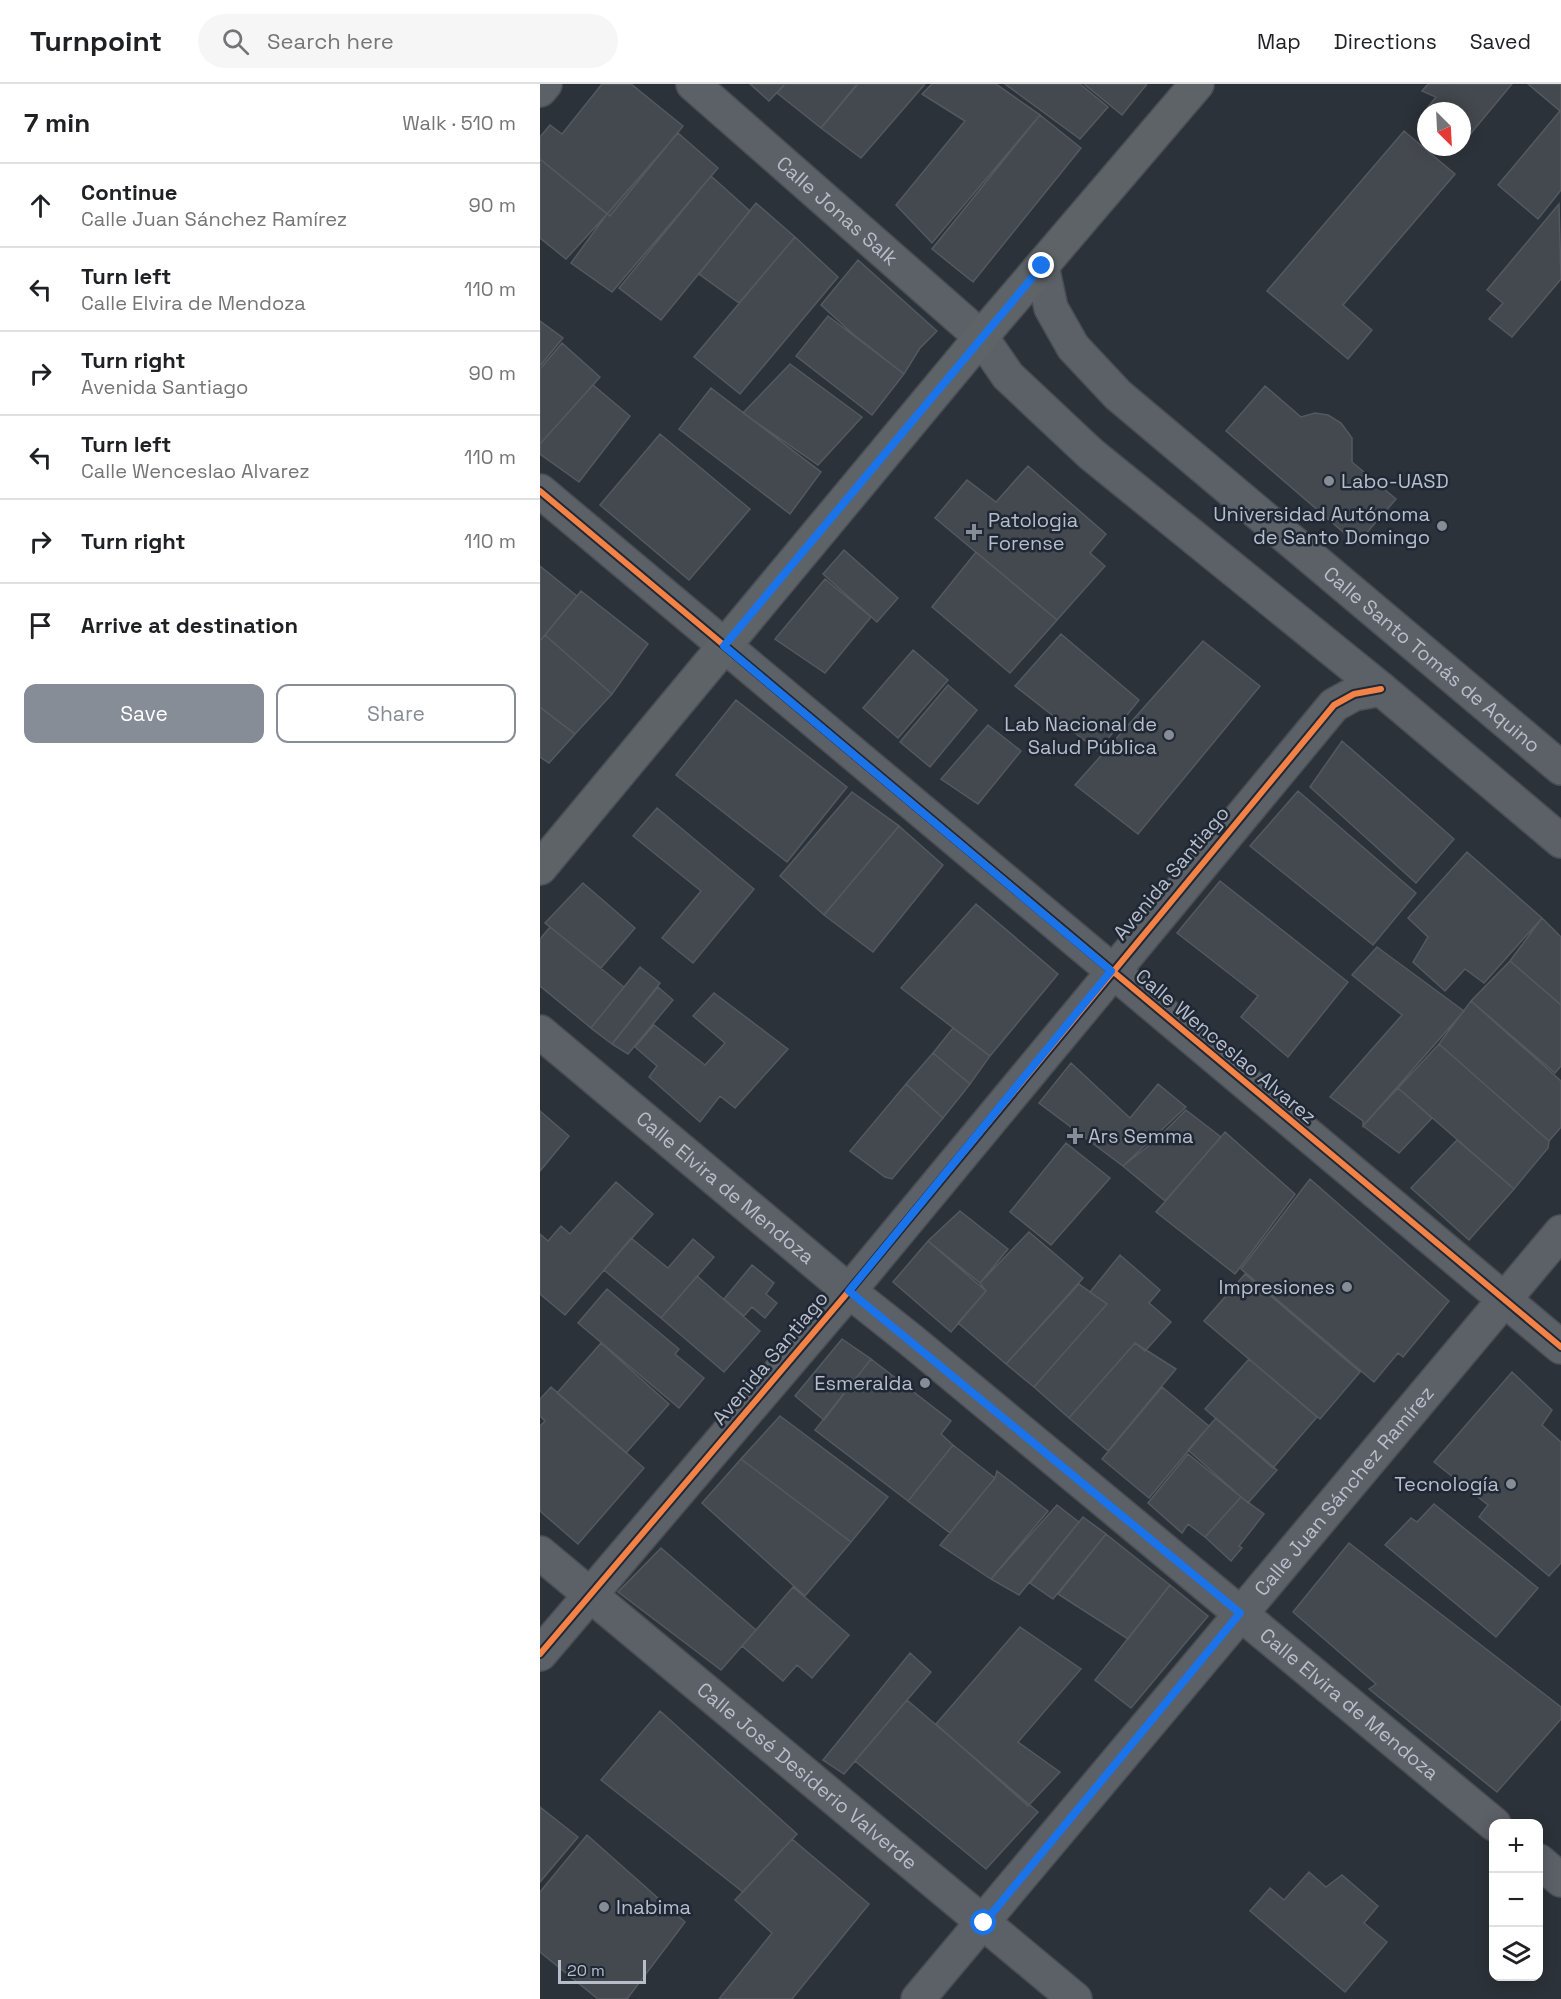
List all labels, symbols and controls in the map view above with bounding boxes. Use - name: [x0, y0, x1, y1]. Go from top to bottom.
- search box: [198, 14, 618, 68]
- text: Turnpoint: [30, 23, 162, 59]
- icon: search: [219, 25, 252, 58]
- text: Search here: [267, 27, 394, 55]
- text: Map: [1257, 28, 1301, 55]
- text: Directions: [1334, 28, 1437, 55]
- text: Saved: [1470, 28, 1531, 55]
- north arrow: [1417, 102, 1471, 156]
- text: 7 min: [24, 106, 90, 140]
- text: Walk · 510 m: [402, 110, 516, 136]
- street label: Calle Jonas Salk: [771, 150, 904, 271]
- text: Continue: [81, 178, 177, 206]
- icon: ahead: [24, 189, 57, 222]
- text: 90 m: [469, 192, 516, 218]
- text: Calle Juan Sánchez Ramírez: [81, 206, 347, 232]
- route end: [1028, 252, 1054, 278]
- text: Turn left: [81, 262, 171, 290]
- icon: left: [24, 273, 57, 306]
- text: 110 m: [464, 276, 516, 302]
- text: Calle Elvira de Mendoza: [81, 290, 306, 316]
- text: Turn right: [81, 346, 186, 374]
- icon: right: [24, 357, 57, 390]
- text: 90 m: [469, 360, 516, 386]
- text: Avenida Santiago: [81, 374, 248, 400]
- text: Turn left: [81, 430, 171, 458]
- icon: left: [24, 441, 57, 474]
- text: 110 m: [464, 444, 516, 470]
- text: Calle Wenceslao Alvarez: [81, 458, 310, 484]
- place label: Labo-UASD: [1341, 468, 1449, 494]
- marker: Labo-UASD: [1322, 474, 1336, 488]
- place label: Universidad Autónoma de Santo Domingo: [1213, 501, 1430, 550]
- place label: Patologia Forense: [988, 507, 1078, 556]
- marker: Universidad Autónoma de Santo Domingo: [1435, 519, 1449, 533]
- marker: Patologia Forense: [965, 523, 983, 541]
- icon: right: [24, 525, 57, 558]
- text: Turn right: [81, 527, 186, 555]
- text: 110 m: [464, 528, 516, 554]
- street label: Calle Santo Tomás de Aquino: [1318, 561, 1546, 758]
- icon: arrive: [24, 609, 57, 642]
- text: Arrive at destination: [81, 611, 298, 639]
- button: Save: [24, 684, 264, 743]
- button: Share: [276, 684, 516, 743]
- place label: Lab Nacional de Salud Pública: [1004, 711, 1157, 760]
- marker: Lab Nacional de Salud Pública: [1162, 728, 1176, 742]
- street label: Avenida Santiago: [1107, 801, 1235, 945]
- street label: Calle Wenceslao Alvarez: [1130, 963, 1322, 1129]
- street label: Calle Elvira de Mendoza: [631, 1105, 820, 1270]
- place label: Ars Semma: [1088, 1123, 1194, 1149]
- marker: Ars Semma: [1066, 1127, 1084, 1145]
- place label: Impresiones: [1219, 1274, 1335, 1300]
- marker: Impresiones: [1340, 1280, 1354, 1294]
- street label: Avenida Santiago: [706, 1286, 834, 1430]
- place label: Esmeralda: [814, 1370, 913, 1396]
- marker: Esmeralda: [918, 1376, 932, 1390]
- street label: Calle Juan Sánchez Ramírez: [1248, 1381, 1439, 1601]
- place label: Tecnología: [1394, 1471, 1499, 1497]
- marker: Tecnología: [1504, 1477, 1518, 1491]
- street label: Calle Elvira de Mendoza: [1255, 1622, 1444, 1786]
- street label: Calle José Desiderio Valverde: [692, 1676, 923, 1875]
- map controls: [1489, 1819, 1543, 1981]
- button: +: [1489, 1819, 1543, 1873]
- button: −: [1489, 1873, 1543, 1927]
- place label: Inabima: [616, 1894, 691, 1920]
- marker: Inabima: [597, 1900, 611, 1914]
- route start: [970, 1909, 996, 1935]
- button: layers: [1489, 1927, 1543, 1981]
- scale bar: [558, 1957, 646, 1984]
- text: 20 m: [567, 1960, 605, 1981]

